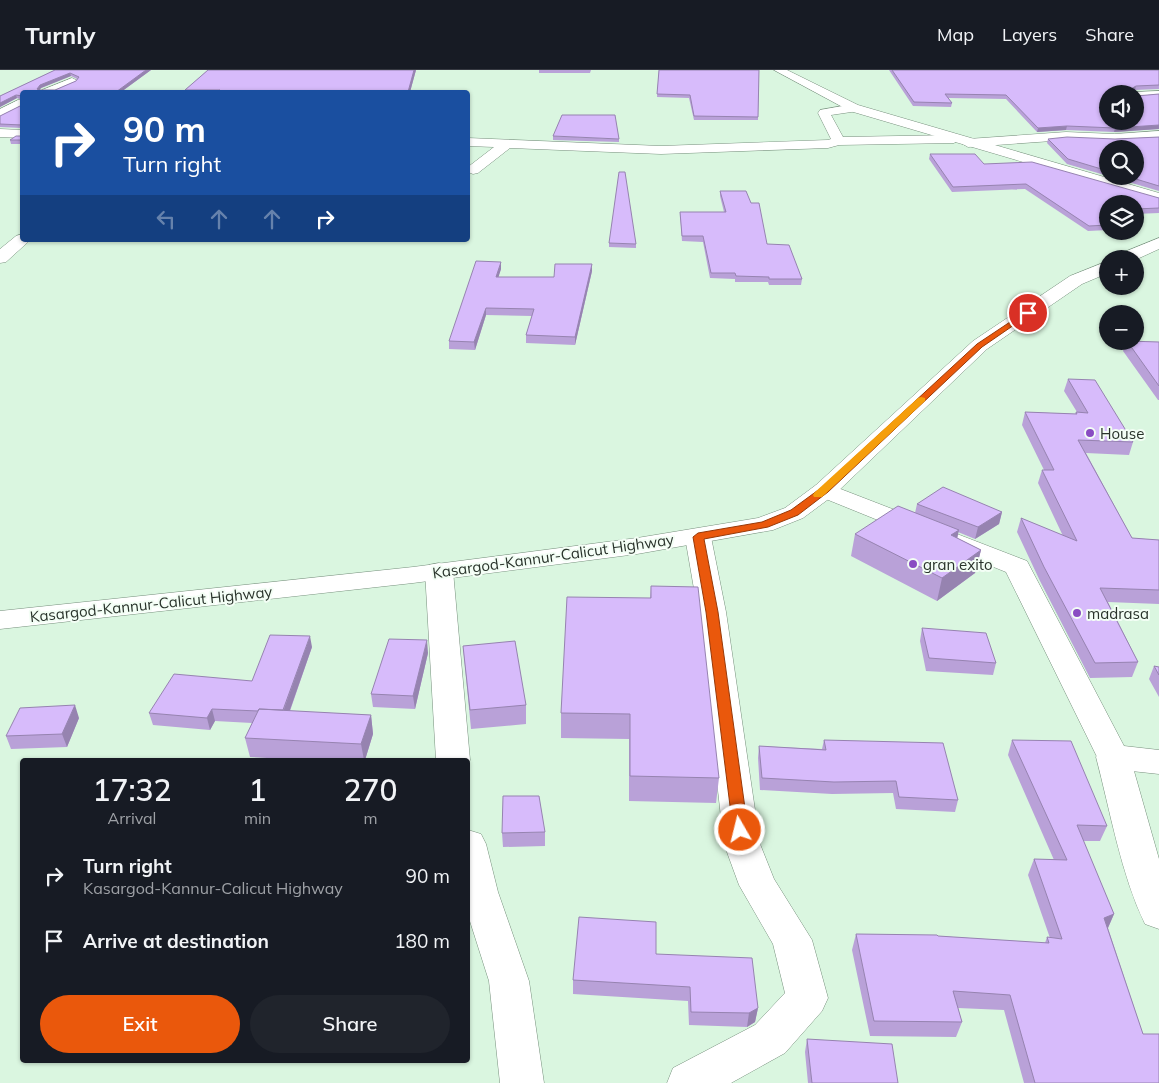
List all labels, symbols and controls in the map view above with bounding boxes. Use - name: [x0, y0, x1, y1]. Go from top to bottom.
- text: Turnly: [25, 20, 96, 50]
- text: Map: [937, 23, 974, 46]
- text: Layers: [1002, 23, 1057, 46]
- text: Share: [1085, 23, 1134, 46]
- map controls: [1099, 85, 1144, 350]
- button: sound: [1099, 85, 1144, 130]
- text: 90 m: [123, 107, 206, 151]
- icon: right: [40, 110, 105, 175]
- button: search: [1099, 140, 1144, 185]
- text: Turn right: [123, 150, 221, 178]
- button: layers: [1099, 195, 1144, 240]
- icon: left: [152, 205, 180, 233]
- icon: ahead: [205, 205, 233, 233]
- icon: ahead: [258, 205, 286, 233]
- icon: right: [311, 205, 339, 233]
- button: +: [1099, 250, 1144, 295]
- pin: [1007, 292, 1049, 334]
- icon: arrive: [1014, 299, 1042, 327]
- button: −: [1099, 305, 1144, 350]
- place label: House: [1100, 424, 1144, 443]
- marker: House: [1084, 427, 1096, 439]
- street label: Kasargod-Kannur-Calicut Highway: [431, 530, 675, 582]
- place label: gran exito: [923, 555, 993, 574]
- marker: gran exito: [907, 558, 919, 570]
- street label: Kasargod-Kannur-Calicut Highway: [29, 582, 273, 626]
- place label: madrasa: [1087, 604, 1149, 623]
- marker: madrasa: [1071, 607, 1083, 619]
- text: 17:32: [92, 771, 172, 809]
- text: 1: [249, 771, 267, 809]
- text: 270: [344, 771, 398, 809]
- position arrow: [713, 803, 765, 855]
- text: Arrival: [108, 808, 156, 828]
- text: min: [244, 808, 271, 828]
- text: m: [364, 808, 378, 828]
- text: Turn right: [83, 854, 172, 878]
- icon: right: [40, 862, 68, 890]
- text: 90 m: [406, 864, 450, 888]
- text: Kasargod-Kannur-Calicut Highway: [83, 878, 343, 898]
- icon: arrive: [40, 927, 68, 955]
- text: Arrive at destination: [83, 929, 269, 953]
- text: 180 m: [394, 929, 450, 953]
- button: Exit: [40, 995, 240, 1053]
- button: Share: [250, 995, 450, 1053]

